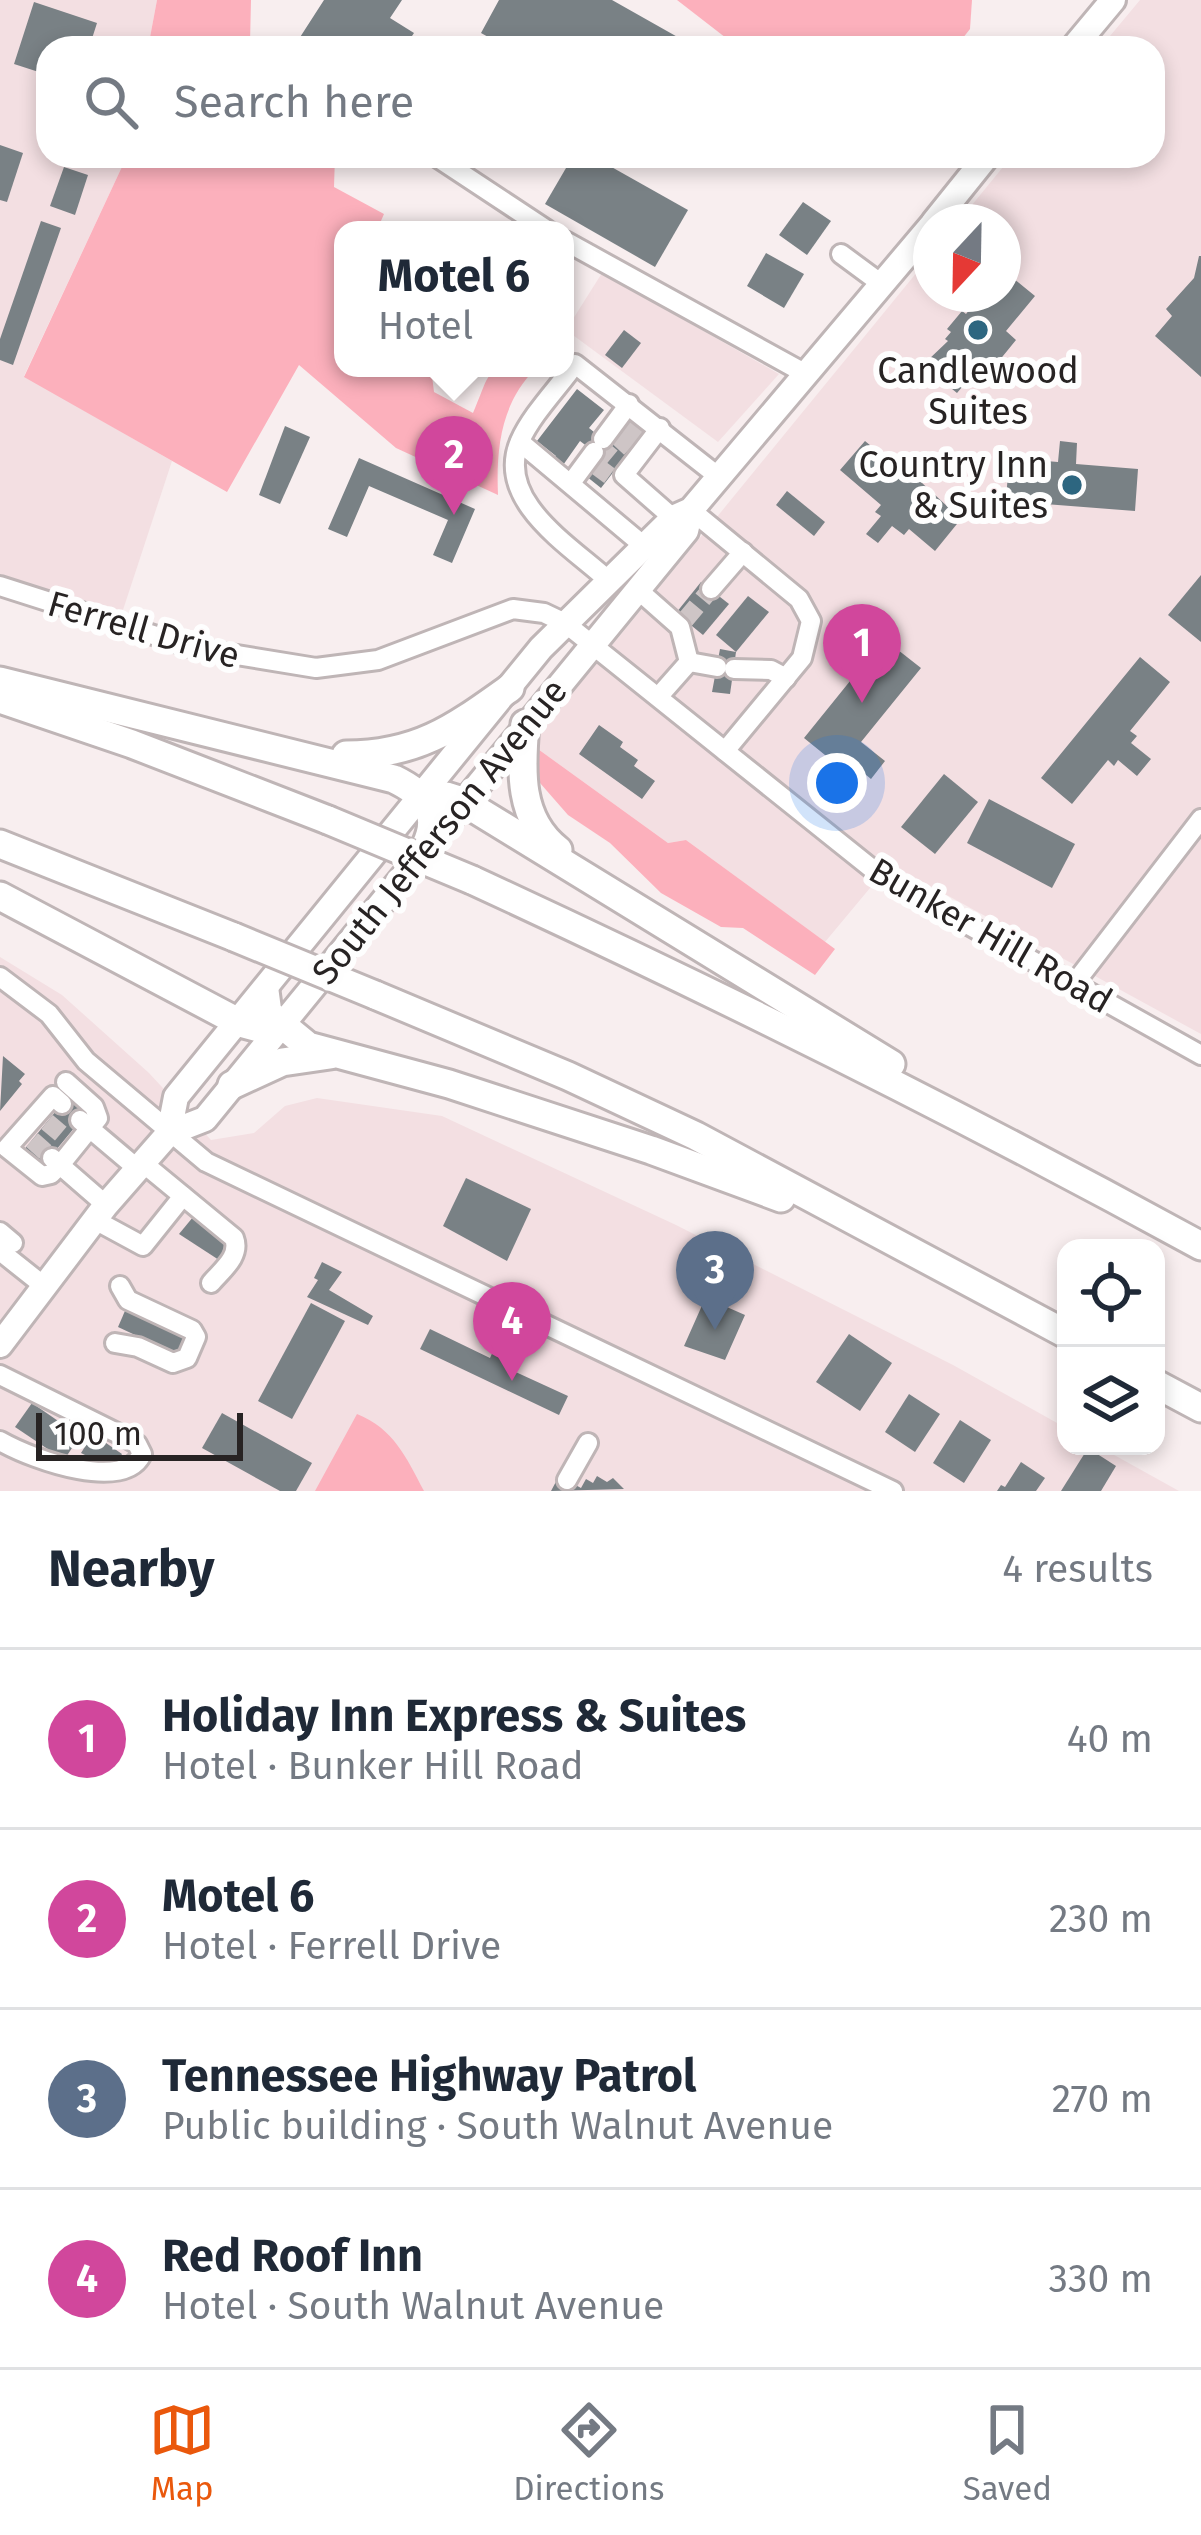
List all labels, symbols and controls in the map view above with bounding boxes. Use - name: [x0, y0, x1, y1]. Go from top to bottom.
- search box: [36, 36, 1165, 168]
- icon: search: [78, 69, 144, 135]
- text: Search here: [174, 75, 414, 129]
- north arrow: [913, 204, 1021, 312]
- popup: [334, 221, 574, 377]
- text: Motel 6: [378, 249, 530, 303]
- text: Hotel: [378, 303, 473, 349]
- marker: Candlewood Suites: [965, 317, 991, 343]
- place label: Candlewood Suites: [877, 349, 1079, 434]
- pin: 2: [415, 416, 493, 515]
- place label: Country Inn & Suites: [859, 443, 1048, 528]
- marker: Country Inn & Suites: [1059, 472, 1085, 498]
- street label: Ferrell Drive: [43, 582, 245, 678]
- pin: 1: [823, 604, 901, 703]
- street label: South Jefferson Avenue: [303, 670, 577, 993]
- your location: [807, 753, 867, 813]
- street label: Bunker Hill Road: [861, 848, 1120, 1023]
- pin: 3: [676, 1231, 754, 1330]
- map controls: [1057, 1239, 1165, 1455]
- button: locate: [1057, 1239, 1165, 1347]
- pin: 4: [473, 1282, 551, 1381]
- button: layers: [1057, 1347, 1165, 1455]
- scale bar: [36, 1407, 243, 1460]
- text: 100 m: [54, 1414, 142, 1454]
- text: Nearby: [48, 1538, 214, 1600]
- text: 4 results: [1002, 1546, 1153, 1592]
- text: Holiday Inn Express & Suites: [162, 1689, 746, 1743]
- text: 1: [78, 1716, 96, 1762]
- text: 40 m: [1067, 1716, 1153, 1762]
- text: Hotel · Bunker Hill Road: [162, 1743, 584, 1789]
- text: Motel 6: [162, 1869, 314, 1923]
- text: 2: [77, 1896, 97, 1942]
- text: 230 m: [1049, 1896, 1153, 1942]
- text: Hotel · Ferrell Drive: [162, 1923, 501, 1969]
- text: Tennessee Highway Patrol: [162, 2049, 696, 2103]
- text: 3: [77, 2076, 97, 2122]
- text: 270 m: [1052, 2076, 1153, 2122]
- text: Public building · South Walnut Avenue: [162, 2103, 833, 2149]
- text: Red Roof Inn: [162, 2229, 423, 2283]
- text: 4: [76, 2256, 98, 2302]
- text: 330 m: [1049, 2256, 1153, 2302]
- text: Hotel · South Walnut Avenue: [162, 2283, 664, 2329]
- tab: Map: [149, 2397, 215, 2509]
- tab: Directions: [513, 2397, 665, 2509]
- tab: Saved: [963, 2397, 1052, 2509]

